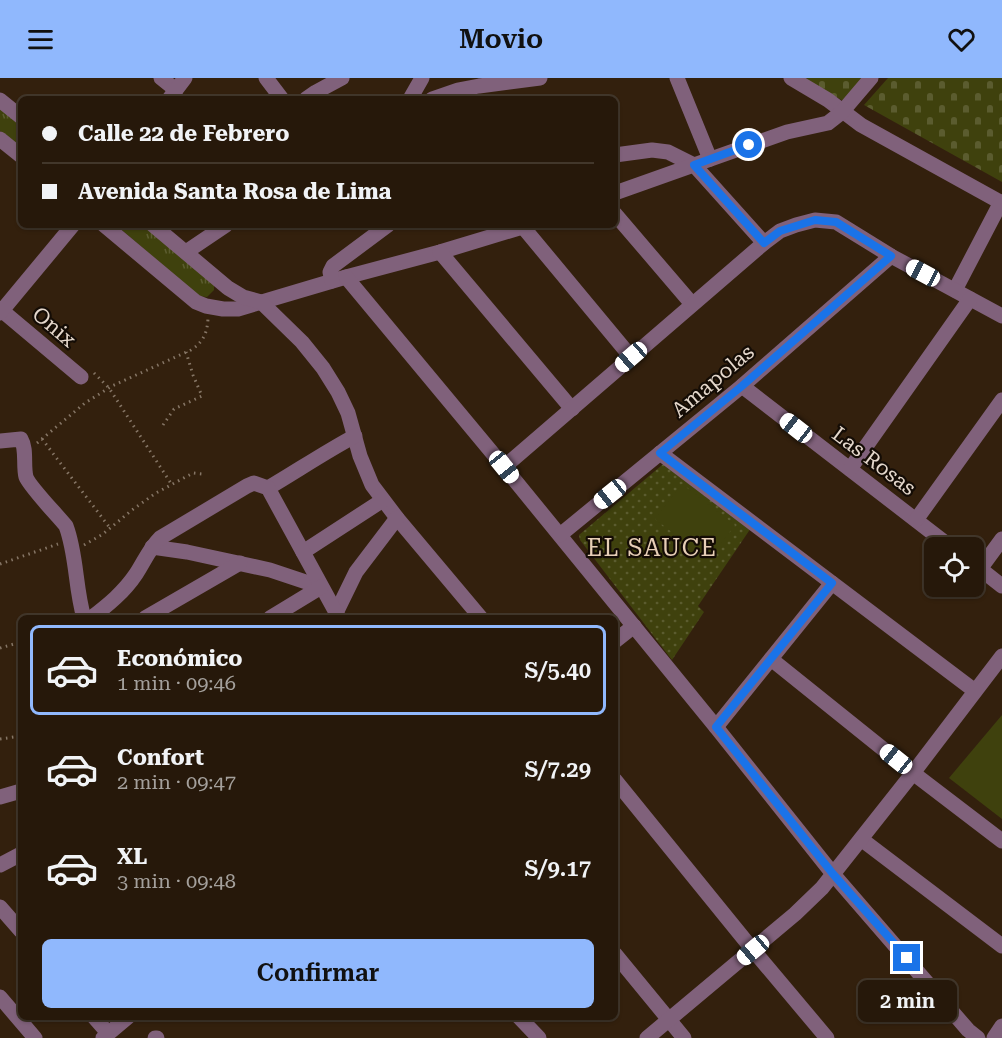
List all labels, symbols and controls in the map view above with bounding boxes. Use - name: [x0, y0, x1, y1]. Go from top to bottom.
- icon: menu: [24, 23, 57, 56]
- text: Movio: [459, 23, 543, 55]
- icon: heart: [945, 23, 978, 56]
- text: Calle 22 de Febrero: [78, 121, 289, 146]
- route start: [735, 131, 762, 158]
- text: Avenida Santa Rosa de Lima: [78, 179, 392, 204]
- car: [903, 257, 943, 289]
- street label: Onix: [27, 302, 81, 352]
- car: [612, 338, 650, 376]
- street label: Amapolas: [667, 340, 759, 422]
- car: [776, 410, 816, 446]
- street label: Las Rosas: [828, 422, 920, 500]
- car: [486, 447, 522, 487]
- car: [590, 476, 630, 512]
- district label: EL SAUCE: [587, 534, 717, 562]
- map controls: [924, 537, 984, 597]
- button: locate: [924, 537, 984, 597]
- icon: car: [45, 643, 99, 697]
- text: Económico: [117, 646, 243, 671]
- text: S/5.40: [525, 658, 591, 683]
- text: 1 min · 09:46: [117, 671, 236, 695]
- car: [876, 741, 916, 777]
- icon: car: [45, 742, 99, 796]
- text: Confort: [117, 745, 204, 770]
- text: S/7.29: [525, 757, 591, 782]
- text: 2 min · 09:47: [117, 770, 236, 794]
- icon: car: [45, 841, 99, 895]
- text: XL: [117, 844, 147, 869]
- text: S/9.17: [525, 856, 591, 881]
- text: 3 min · 09:48: [117, 869, 236, 893]
- car: [733, 932, 773, 968]
- button: Confirmar: [42, 939, 594, 1008]
- route end: [893, 944, 920, 971]
- callout: 2 min: [858, 979, 956, 1021]
- text: 2 min: [880, 989, 935, 1013]

